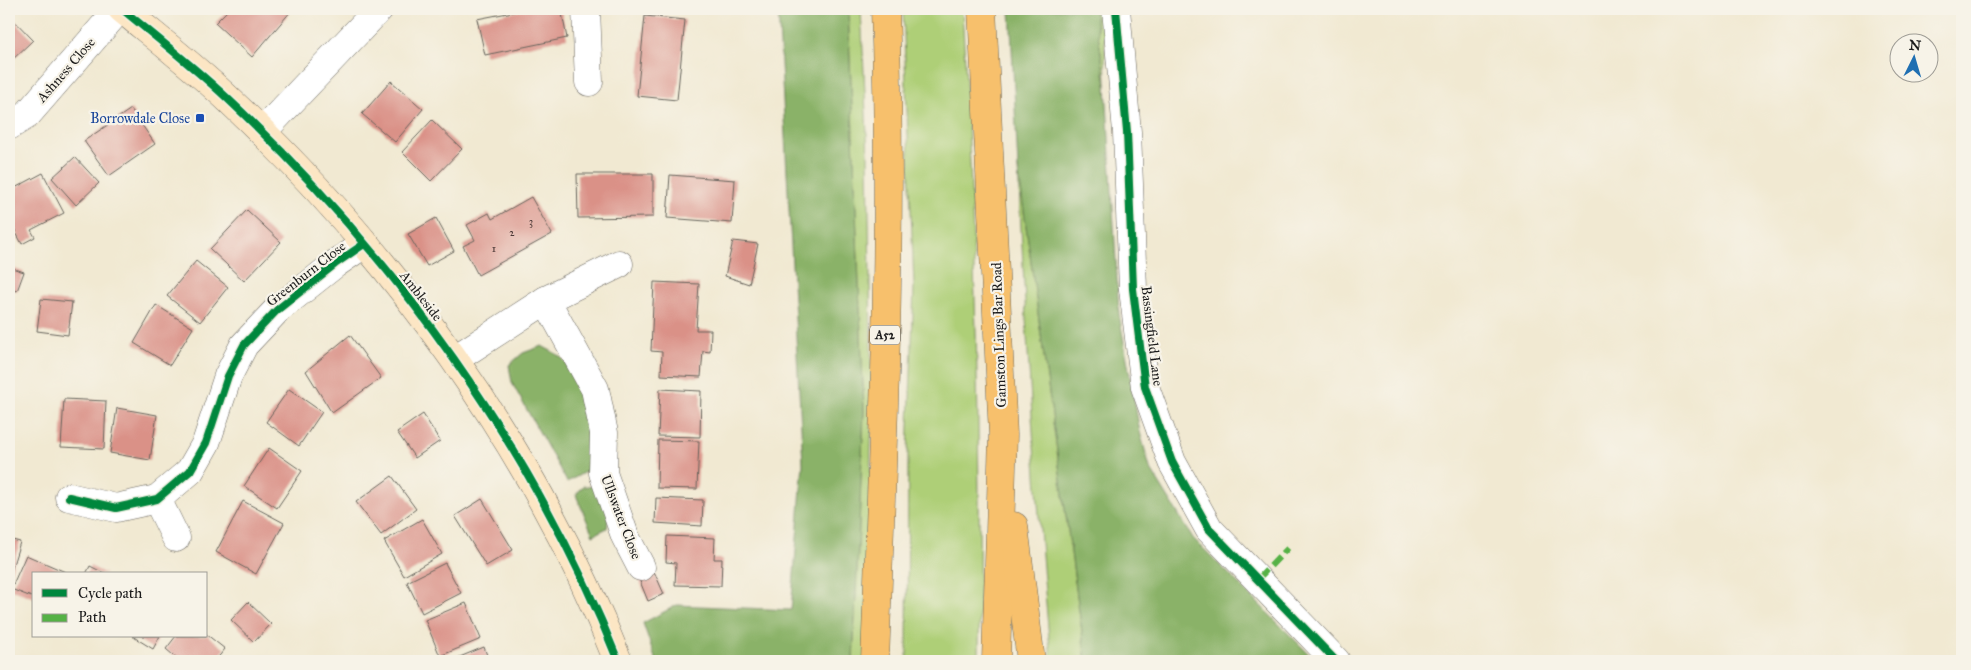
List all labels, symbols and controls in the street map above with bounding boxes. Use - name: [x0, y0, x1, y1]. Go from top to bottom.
- north arrow: [1888, 32, 1938, 82]
- street label: Ashness Close: [33, 34, 99, 107]
- text: N: [1908, 37, 1922, 55]
- place label: Borrowdale Close: [90, 110, 190, 127]
- marker: Borrowdale Close: [194, 112, 206, 124]
- house number: 3: [529, 215, 533, 228]
- house number: 2: [509, 226, 515, 239]
- street label: Greenburn Close: [263, 238, 349, 310]
- house number: 1: [492, 242, 496, 255]
- street label: Gamston Lings Bar Road: [988, 262, 1010, 408]
- street label: Ambleside: [395, 267, 446, 325]
- street label: Bassingfield Lane: [1137, 285, 1167, 387]
- road number: A52: [870, 326, 900, 344]
- street label: Ullswater Close: [597, 472, 645, 562]
- legend: [32, 572, 208, 638]
- text: Cycle path: [78, 584, 143, 602]
- text: Path: [78, 608, 107, 626]

